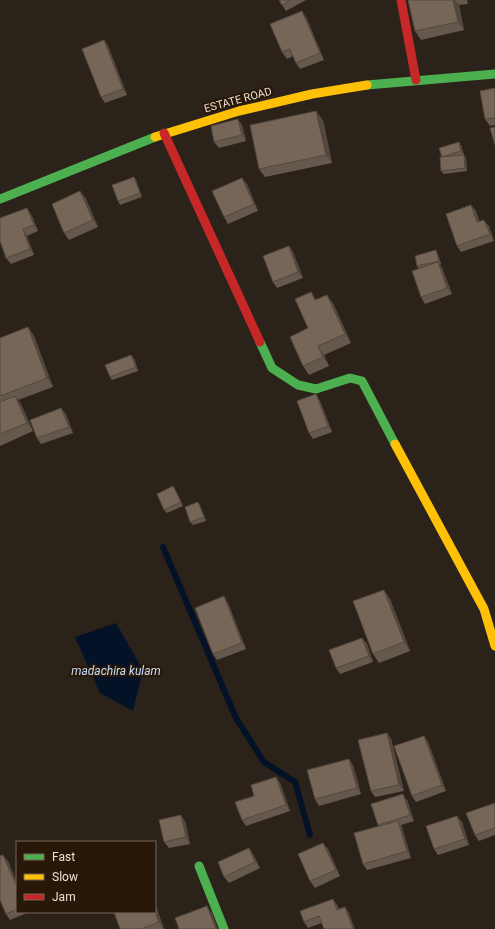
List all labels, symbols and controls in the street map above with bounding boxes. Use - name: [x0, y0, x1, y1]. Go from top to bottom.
- street label: ESTATE ROAD: [203, 85, 273, 115]
- water label: madachira kulam: [71, 664, 161, 678]
- legend: [16, 841, 156, 913]
- text: Fast: [52, 850, 75, 864]
- text: Slow: [52, 870, 78, 884]
- text: Jam: [52, 890, 76, 904]

